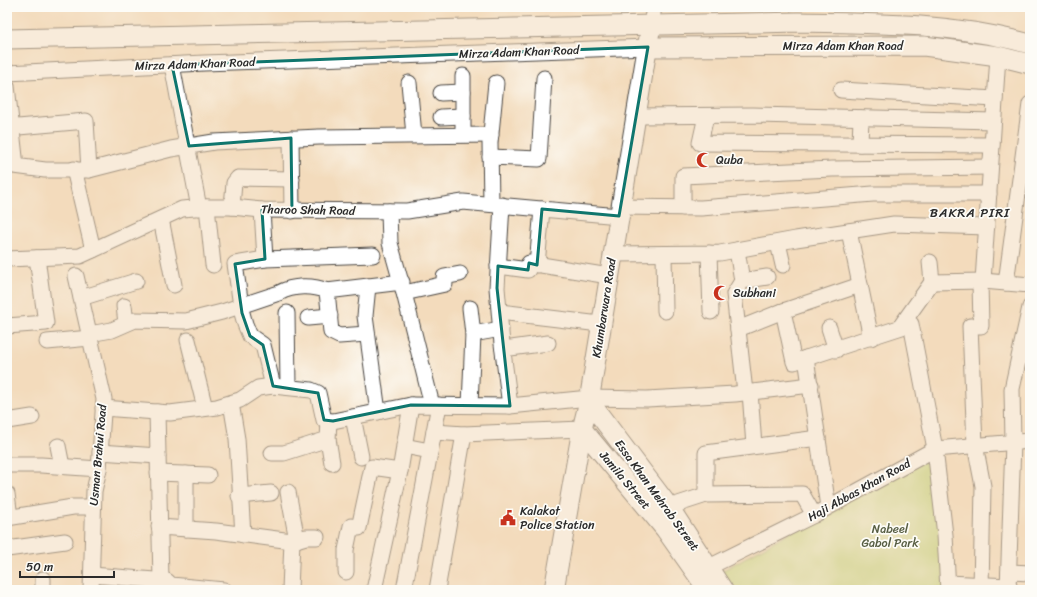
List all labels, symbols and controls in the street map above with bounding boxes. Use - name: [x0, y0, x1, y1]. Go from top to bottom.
- street label: Mirza Adam Khan Road: [783, 35, 905, 57]
- street label: Mirza Adam Khan Road: [458, 39, 581, 65]
- street label: Mirza Adam Khan Road: [134, 51, 257, 77]
- place label: Quba: [716, 149, 744, 171]
- mosque icon: Quba: [695, 151, 713, 169]
- street label: Tharoo Shah Road: [261, 198, 356, 222]
- district label: BAKRA PIRI: [930, 201, 1010, 224]
- street label: Khumbarwara Road: [585, 255, 623, 359]
- place label: Subhani: [733, 282, 776, 304]
- mosque icon: Subhani: [712, 284, 730, 302]
- street label: Usman Brahui Road: [83, 402, 114, 507]
- street label: Essa Khan Mehrab Street: [609, 434, 705, 556]
- street label: Jamila Street: [593, 445, 656, 515]
- street label: Haji Abbas Khan Road: [803, 452, 916, 528]
- place label: Kalakot Police Station: [520, 500, 595, 536]
- public building icon: Kalakot Police Station: [499, 509, 517, 527]
- park label: Nabeel Gabol Park: [861, 518, 919, 554]
- scale bar: [20, 553, 114, 579]
- text: 50 m: [26, 556, 53, 578]

